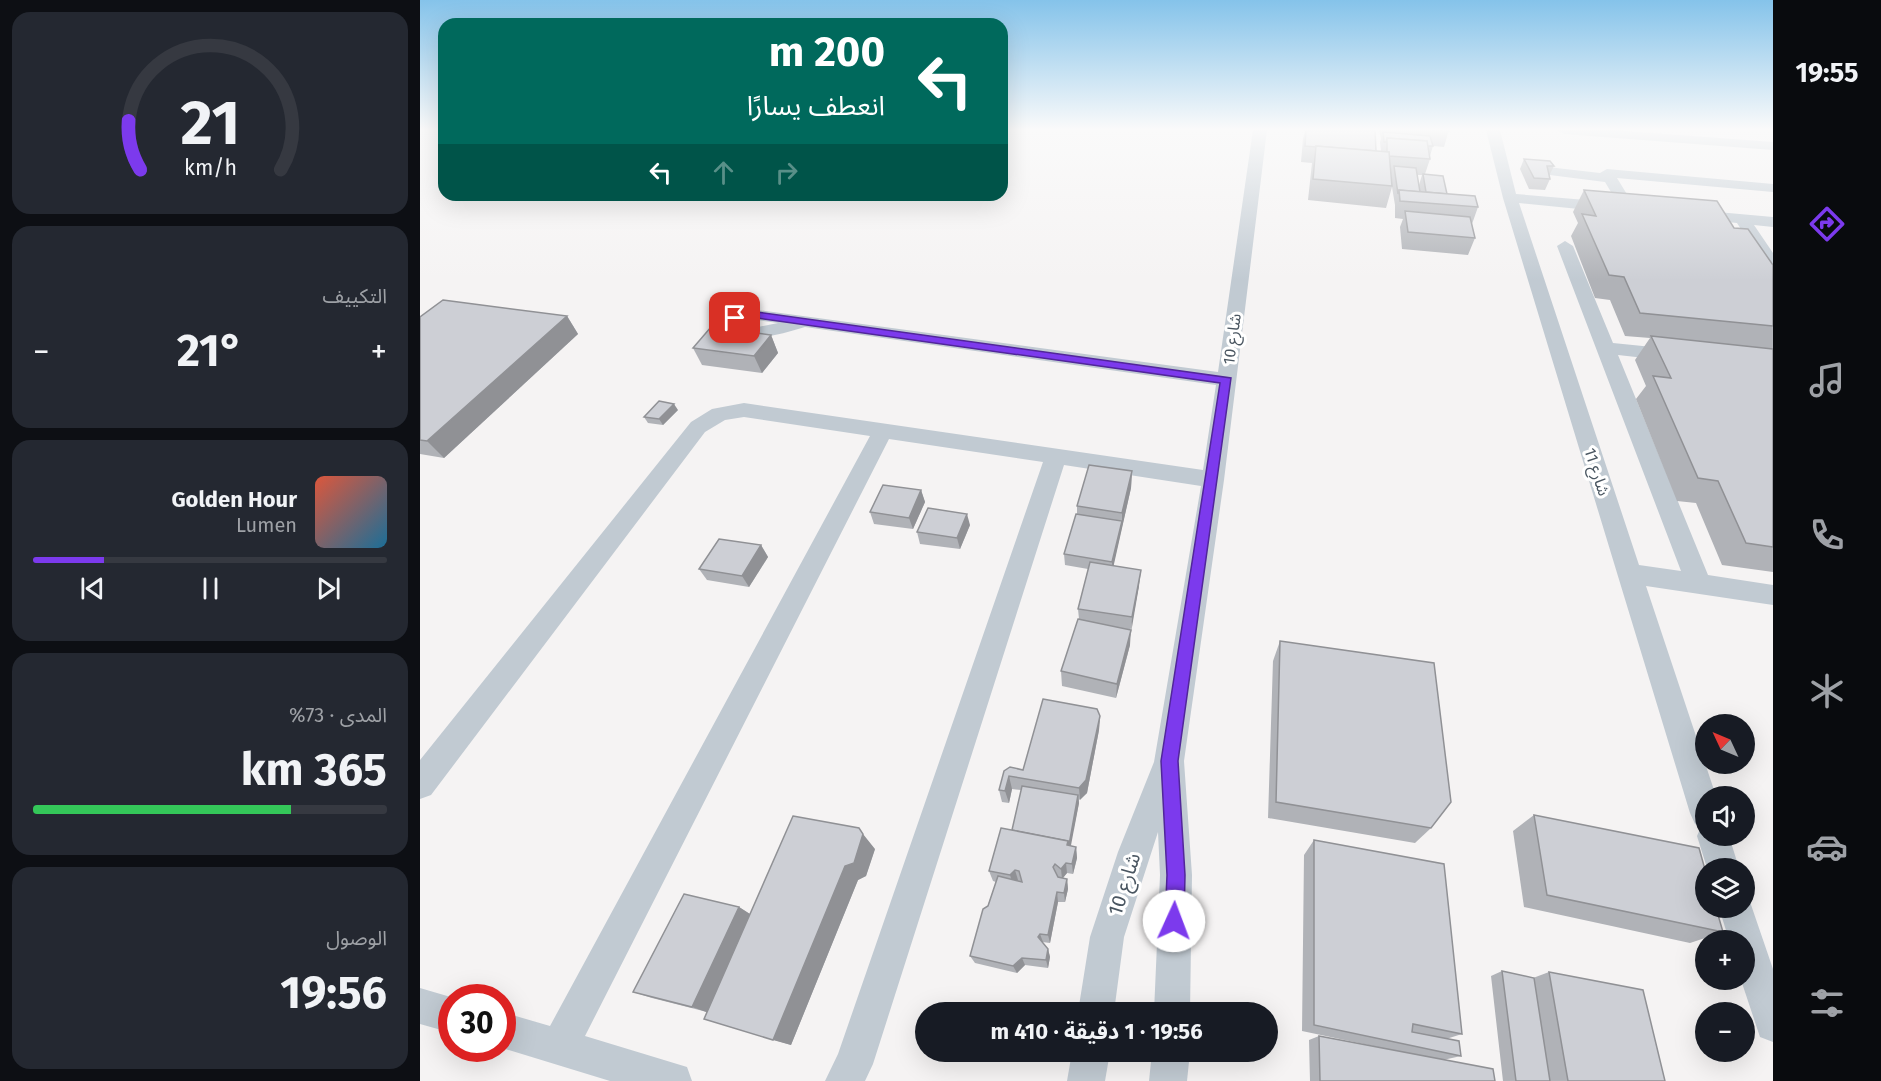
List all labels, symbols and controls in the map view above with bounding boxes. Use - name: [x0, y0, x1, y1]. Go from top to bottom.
- text: 200 m: [769, 27, 885, 77]
- icon: left: [906, 42, 984, 120]
- text: 19:55: [1795, 57, 1859, 89]
- text: 21: [180, 86, 240, 161]
- text: انعطف يسارًا: [747, 90, 885, 122]
- text: km/h: [183, 155, 237, 181]
- icon: left: [644, 156, 677, 189]
- icon: ahead: [707, 156, 740, 189]
- icon: right: [770, 156, 803, 189]
- icon: directions: [1806, 203, 1848, 245]
- text: التكييف: [323, 284, 387, 308]
- pin: [709, 292, 760, 343]
- icon: arrive: [718, 301, 751, 334]
- street label: شارع 10: [1219, 312, 1248, 366]
- text: 21°: [177, 324, 243, 378]
- text: −: [33, 332, 50, 372]
- text: +: [371, 332, 387, 372]
- icon: music: [1806, 359, 1848, 401]
- street label: شارع 11: [1578, 446, 1614, 499]
- text: Golden Hour: [171, 486, 297, 513]
- text: Lumen: [236, 513, 297, 537]
- icon: phone: [1806, 514, 1848, 556]
- icon: previous: [76, 572, 109, 605]
- icon: pause: [194, 572, 227, 605]
- icon: next: [312, 572, 345, 605]
- icon: climate: [1806, 670, 1848, 712]
- text: المدى · 73%: [289, 703, 387, 727]
- north arrow: [1695, 714, 1755, 774]
- map controls: [1695, 714, 1755, 1062]
- text: 365 km: [241, 743, 387, 797]
- button: sound: [1695, 786, 1755, 846]
- icon: car: [1806, 826, 1848, 868]
- street label: شارع 10: [1103, 850, 1148, 919]
- button: layers: [1695, 858, 1755, 918]
- position arrow: [1142, 889, 1206, 953]
- text: الوصول: [326, 926, 387, 950]
- button: +: [1695, 930, 1755, 990]
- text: 19:56: [280, 966, 387, 1020]
- icon: filters: [1806, 982, 1848, 1024]
- speed limit sign: 30: [438, 984, 516, 1062]
- button: −: [1695, 1002, 1755, 1062]
- text: 19:56 · 1 دقيقة · 410 m: [990, 1018, 1203, 1045]

